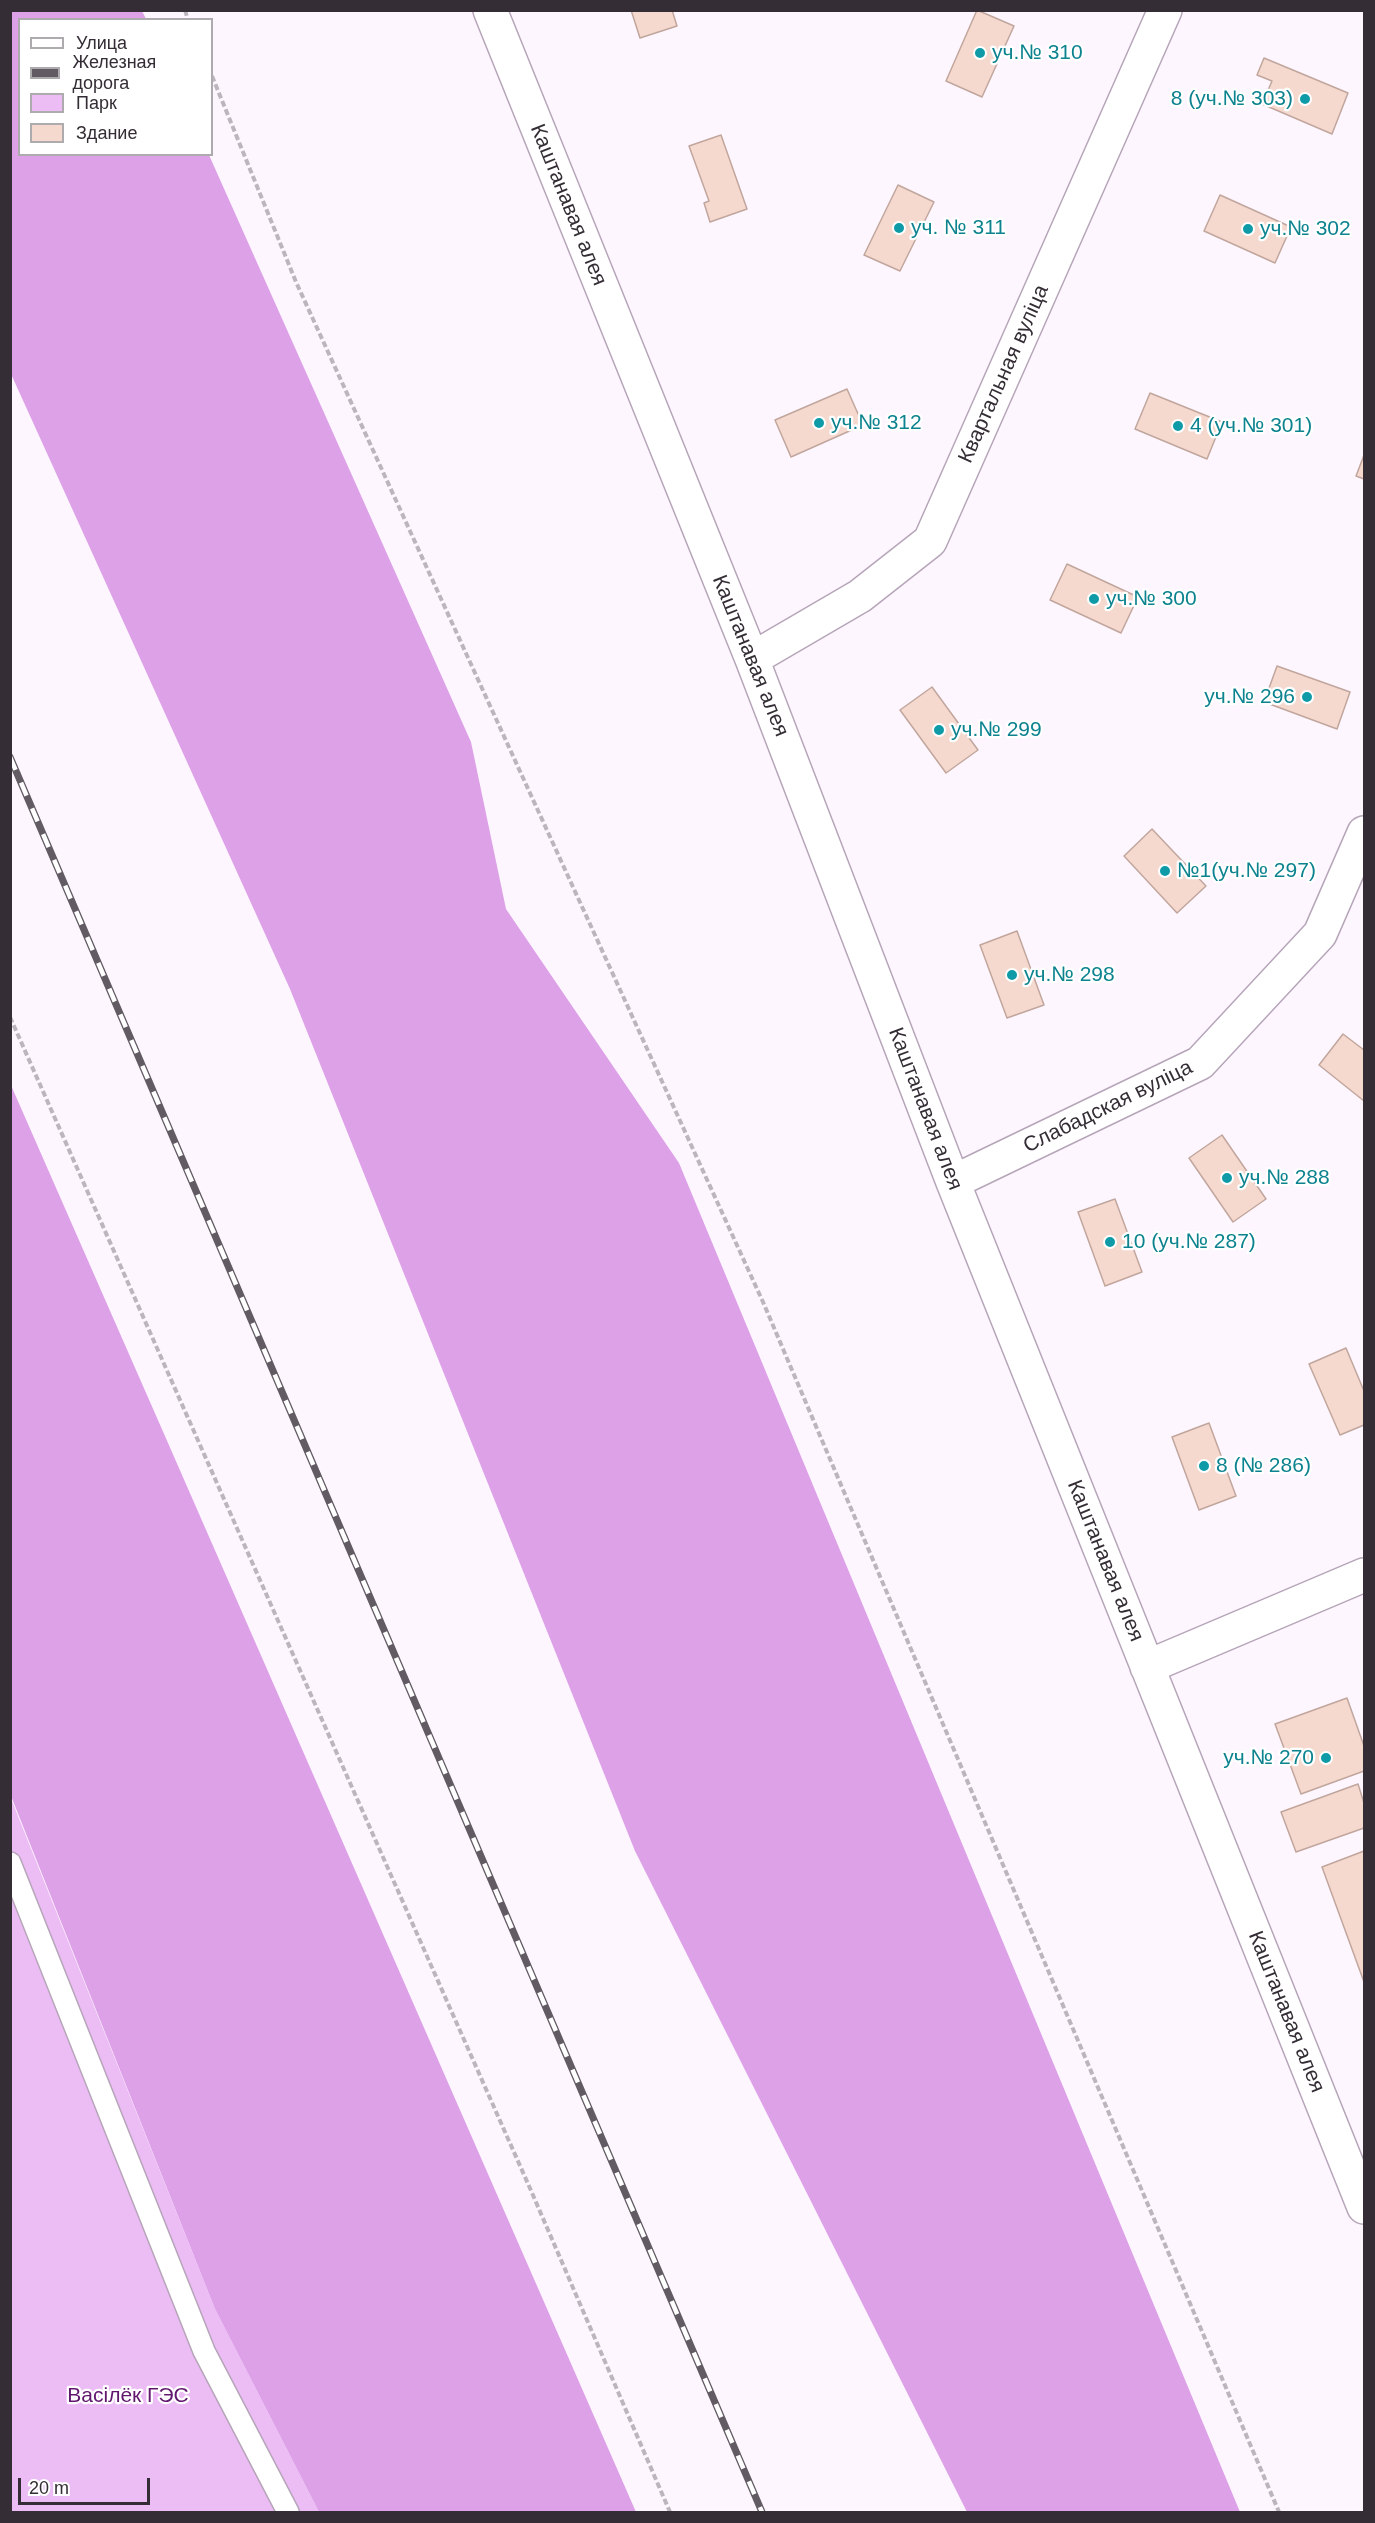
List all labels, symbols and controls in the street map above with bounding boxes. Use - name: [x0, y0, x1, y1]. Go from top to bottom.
- legend: [18, 18, 213, 156]
- text: Улица: [76, 33, 127, 53]
- place label: уч.№ 310: [992, 40, 1083, 66]
- marker: уч.№ 310: [973, 46, 987, 60]
- text: Железная дорога: [72, 52, 156, 93]
- place label: 8 (уч.№ 303): [1171, 86, 1293, 112]
- marker: 8 (уч.№ 303): [1298, 92, 1312, 106]
- text: Парк: [76, 93, 117, 113]
- street label: Каштанавая алея: [524, 121, 612, 289]
- text: Здание: [76, 123, 137, 143]
- place label: уч. № 311: [911, 215, 1006, 241]
- place label: уч.№ 302: [1260, 216, 1351, 242]
- marker: уч. № 311: [892, 221, 906, 235]
- marker: уч.№ 302: [1241, 222, 1255, 236]
- street label: Квартальная вуліца: [953, 281, 1055, 467]
- place label: уч.№ 312: [831, 410, 922, 436]
- place label: 4 (уч.№ 301): [1190, 413, 1312, 439]
- marker: уч.№ 312: [812, 416, 826, 430]
- marker: 4 (уч.№ 301): [1171, 419, 1185, 433]
- street label: Каштанавая алея: [706, 572, 794, 740]
- place label: уч.№ 300: [1106, 586, 1197, 612]
- marker: уч.№ 300: [1087, 592, 1101, 606]
- place label: уч.№ 296: [1204, 684, 1295, 710]
- marker: уч.№ 296: [1300, 690, 1314, 704]
- place label: уч.№ 299: [951, 717, 1042, 743]
- marker: уч.№ 299: [932, 723, 946, 737]
- place label: №1(уч.№ 297): [1177, 858, 1316, 884]
- marker: №1(уч.№ 297): [1158, 864, 1172, 878]
- place label: уч.№ 298: [1024, 962, 1115, 988]
- marker: уч.№ 298: [1005, 968, 1019, 982]
- street label: Каштанавая алея: [882, 1024, 968, 1194]
- street label: Слабадская вуліца: [1019, 1055, 1197, 1159]
- place label: уч.№ 288: [1239, 1165, 1330, 1191]
- marker: уч.№ 288: [1220, 1171, 1234, 1185]
- place label: 10 (уч.№ 287): [1122, 1229, 1256, 1255]
- marker: 10 (уч.№ 287): [1103, 1235, 1117, 1249]
- place label: 8 (№ 286): [1216, 1453, 1311, 1479]
- marker: 8 (№ 286): [1197, 1459, 1211, 1473]
- street label: Каштанавая алея: [1061, 1477, 1149, 1645]
- place label: уч.№ 270: [1223, 1745, 1314, 1771]
- marker: уч.№ 270: [1319, 1751, 1333, 1765]
- street label: Каштанавая алея: [1242, 1928, 1330, 2096]
- park label: Васілёк ГЭС: [67, 2383, 189, 2409]
- scale bar: [21, 2466, 153, 2504]
- text: 20 m: [29, 2478, 69, 2498]

